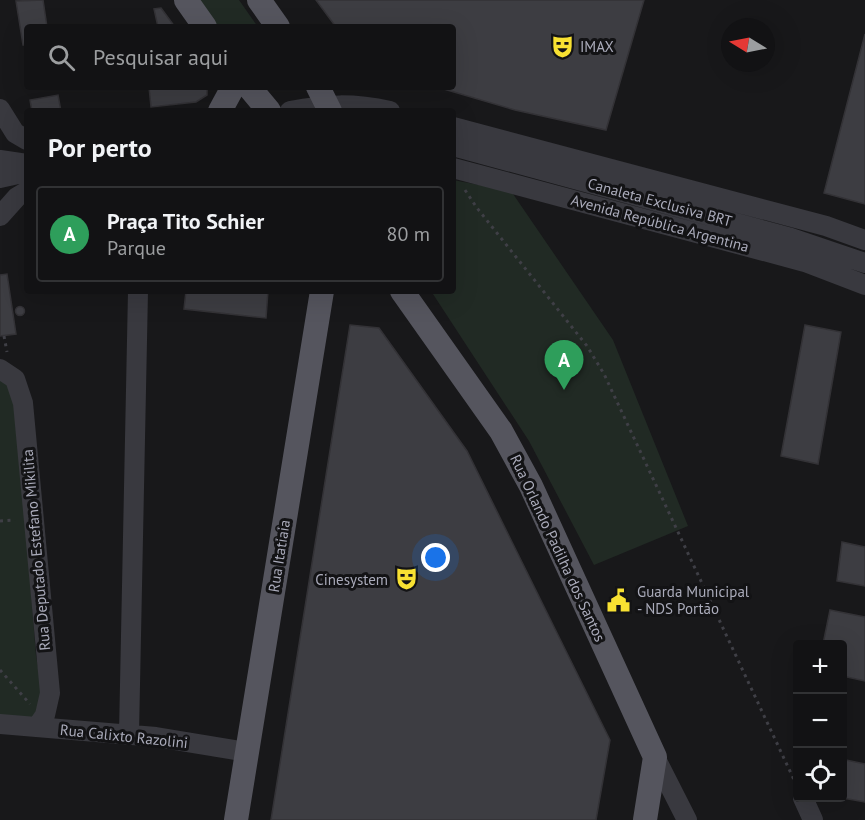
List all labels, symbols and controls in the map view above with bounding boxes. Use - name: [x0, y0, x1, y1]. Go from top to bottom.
- north arrow: [721, 18, 775, 72]
- search box: [24, 24, 456, 90]
- theatre icon: IMAX: [549, 33, 575, 59]
- place label: IMAX: [580, 37, 614, 56]
- icon: search: [45, 41, 78, 74]
- text: Pesquisar aqui: [93, 43, 229, 71]
- text: Por perto: [48, 131, 152, 164]
- street label: Canaleta Exclusiva BRT: [586, 174, 735, 231]
- street label: Avenida República Argentina: [569, 190, 751, 256]
- text: Praça Tito Schier: [107, 207, 264, 235]
- text: A: [63, 221, 76, 247]
- text: 80 m: [387, 221, 430, 247]
- text: Parque: [107, 235, 166, 261]
- pin: A: [544, 340, 584, 390]
- street label: Rua Deputado Estefano Mikilita: [18, 449, 54, 651]
- street label: Rua Orlando Padilha dos Santos: [506, 451, 610, 645]
- street label: Rua Itatiaia: [264, 518, 294, 594]
- your location: [421, 543, 450, 572]
- theatre icon: Cinesystem: [393, 566, 419, 592]
- place label: Cinesystem: [315, 570, 388, 589]
- place label: Guarda Municipal - NDS Portão: [637, 582, 750, 618]
- public building icon: Guarda Municipal - NDS Portão: [606, 587, 632, 613]
- map controls: [793, 640, 847, 802]
- button: +: [793, 640, 847, 694]
- button: −: [793, 694, 847, 748]
- street label: Rua Calixto Razolini: [59, 720, 189, 752]
- button: locate: [793, 748, 847, 802]

